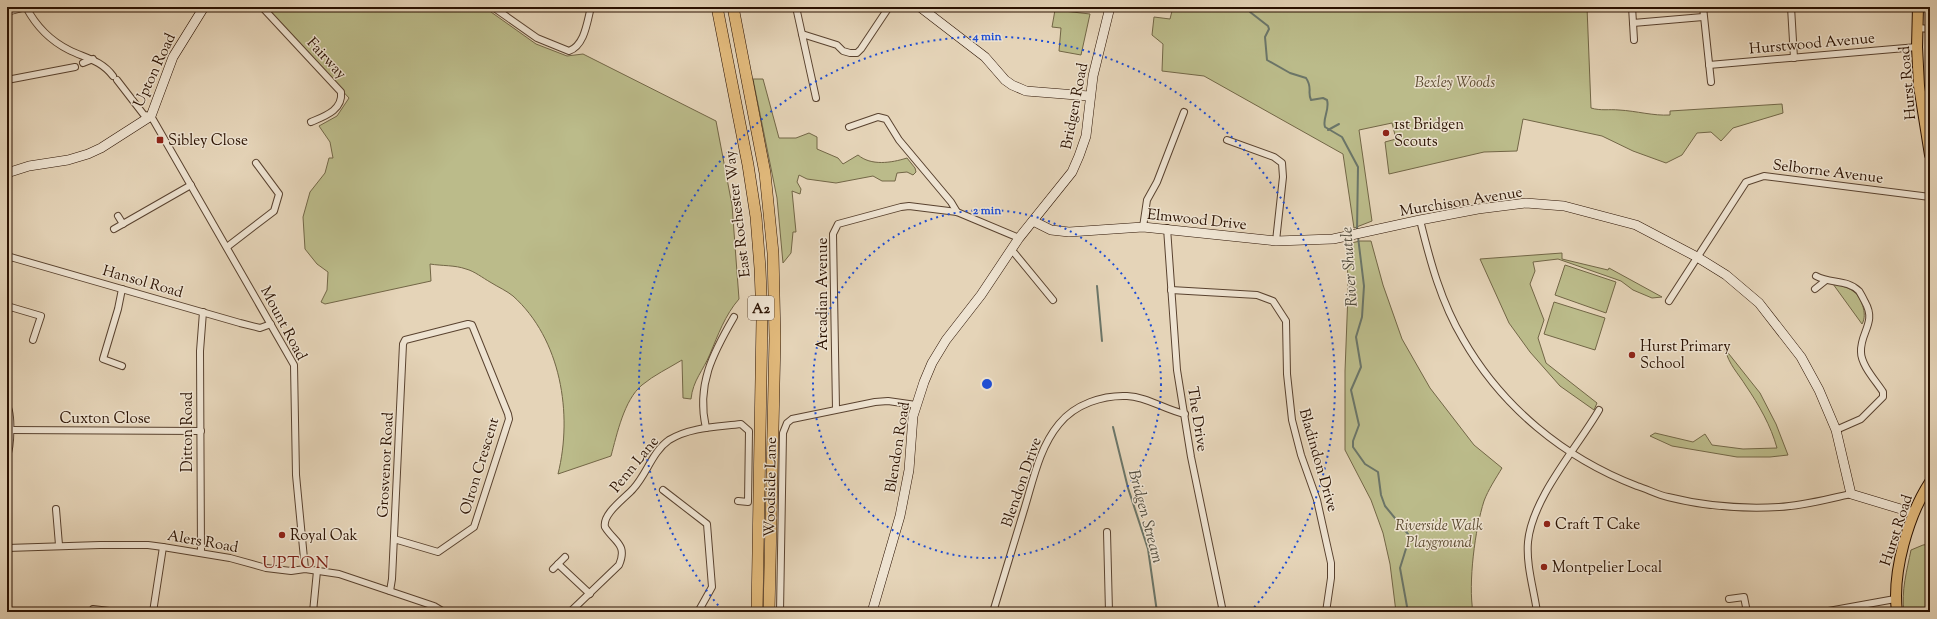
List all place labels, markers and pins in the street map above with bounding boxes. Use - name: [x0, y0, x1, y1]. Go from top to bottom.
- place label: 1st Bridgen Scouts: [1394, 115, 1464, 153]
- marker: 1st Bridgen Scouts: [1381, 128, 1391, 138]
- place label: Sibley Close: [168, 131, 248, 152]
- marker: Sibley Close: [155, 135, 165, 145]
- place label: Hurst Primary School: [1640, 337, 1731, 375]
- marker: Hurst Primary School: [1627, 350, 1637, 360]
- centre of rings: [980, 377, 994, 391]
- place label: Craft T Cake: [1555, 515, 1640, 536]
- marker: Craft T Cake: [1542, 519, 1552, 529]
- place label: Royal Oak: [290, 526, 358, 547]
- marker: Royal Oak: [277, 530, 287, 540]
- place label: Montpelier Local: [1552, 558, 1662, 579]
- marker: Montpelier Local: [1539, 562, 1549, 572]

